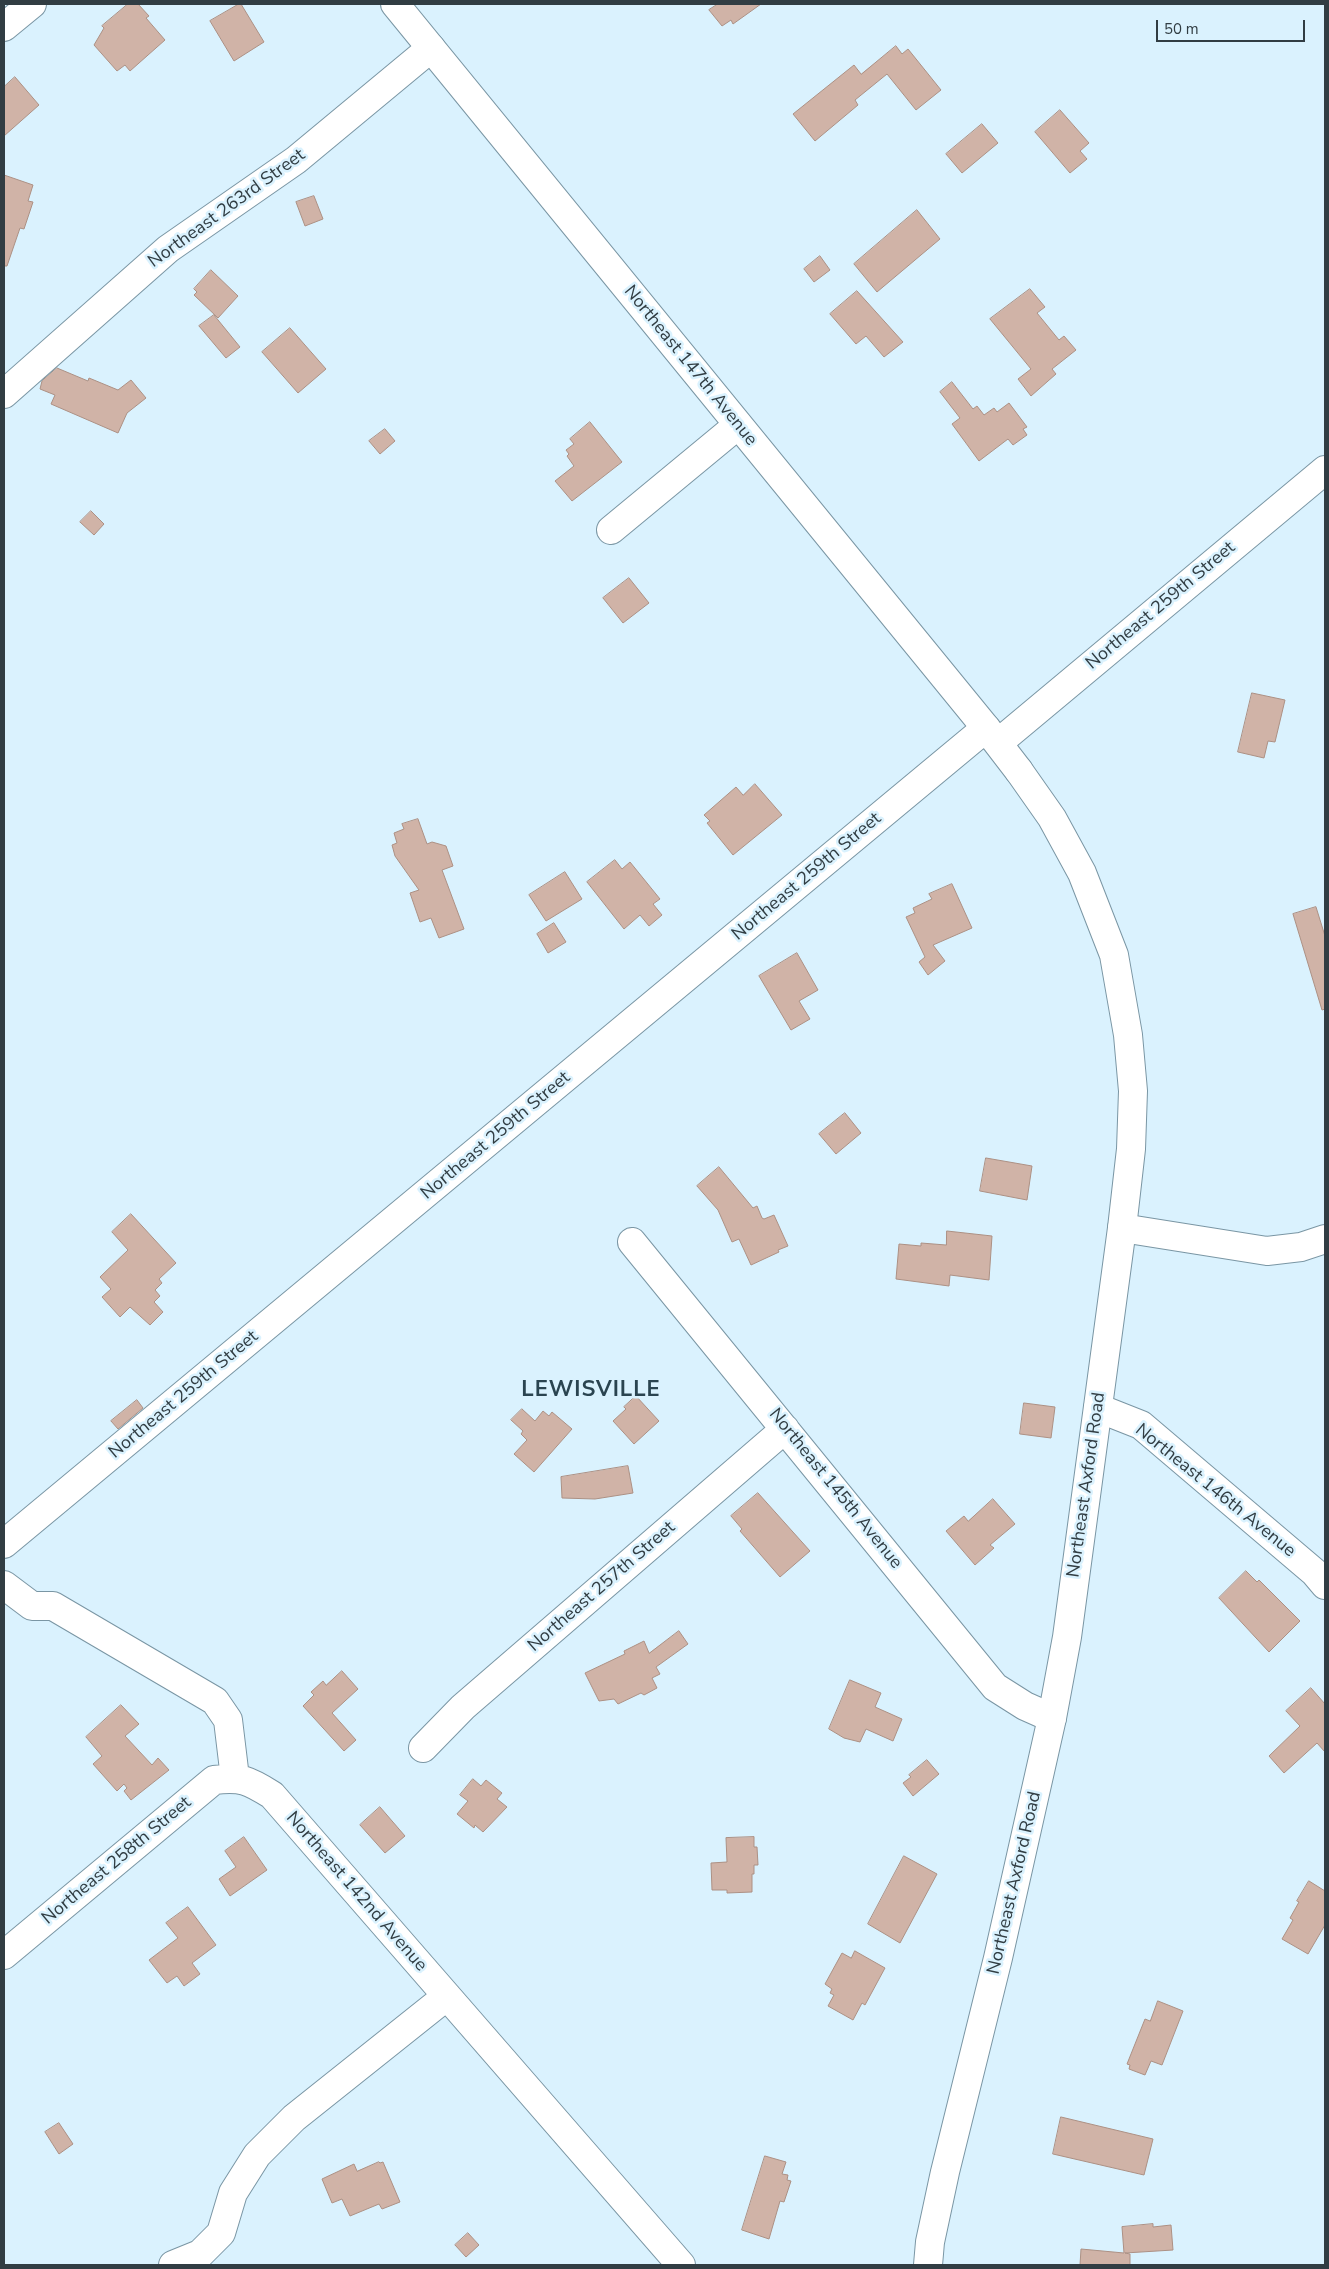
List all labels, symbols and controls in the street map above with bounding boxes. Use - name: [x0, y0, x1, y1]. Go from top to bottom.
- scale bar: [1159, 10, 1308, 42]
- text: 50 m: [1164, 19, 1199, 39]
- street label: Northeast 263rd Street: [144, 145, 310, 273]
- street label: Northeast 147th Avenue: [619, 281, 761, 451]
- street label: Northeast 259th Street: [1082, 537, 1240, 675]
- street label: Northeast 259th Street: [728, 808, 886, 946]
- street label: Northeast 259th Street: [417, 1067, 575, 1205]
- street label: Northeast 259th Street: [105, 1326, 263, 1464]
- district label: LEWISVILLE: [520, 1378, 662, 1404]
- street label: Northeast Axford Road: [1063, 1391, 1111, 1579]
- street label: Northeast 145th Avenue: [764, 1404, 906, 1574]
- street label: Northeast 146th Avenue: [1130, 1420, 1300, 1562]
- street label: Northeast 257th Street: [524, 1517, 680, 1657]
- street label: Northeast Axford Road: [983, 1790, 1047, 1976]
- street label: Northeast 258th Street: [38, 1792, 196, 1930]
- street label: Northeast 142nd Avenue: [281, 1808, 431, 1976]

